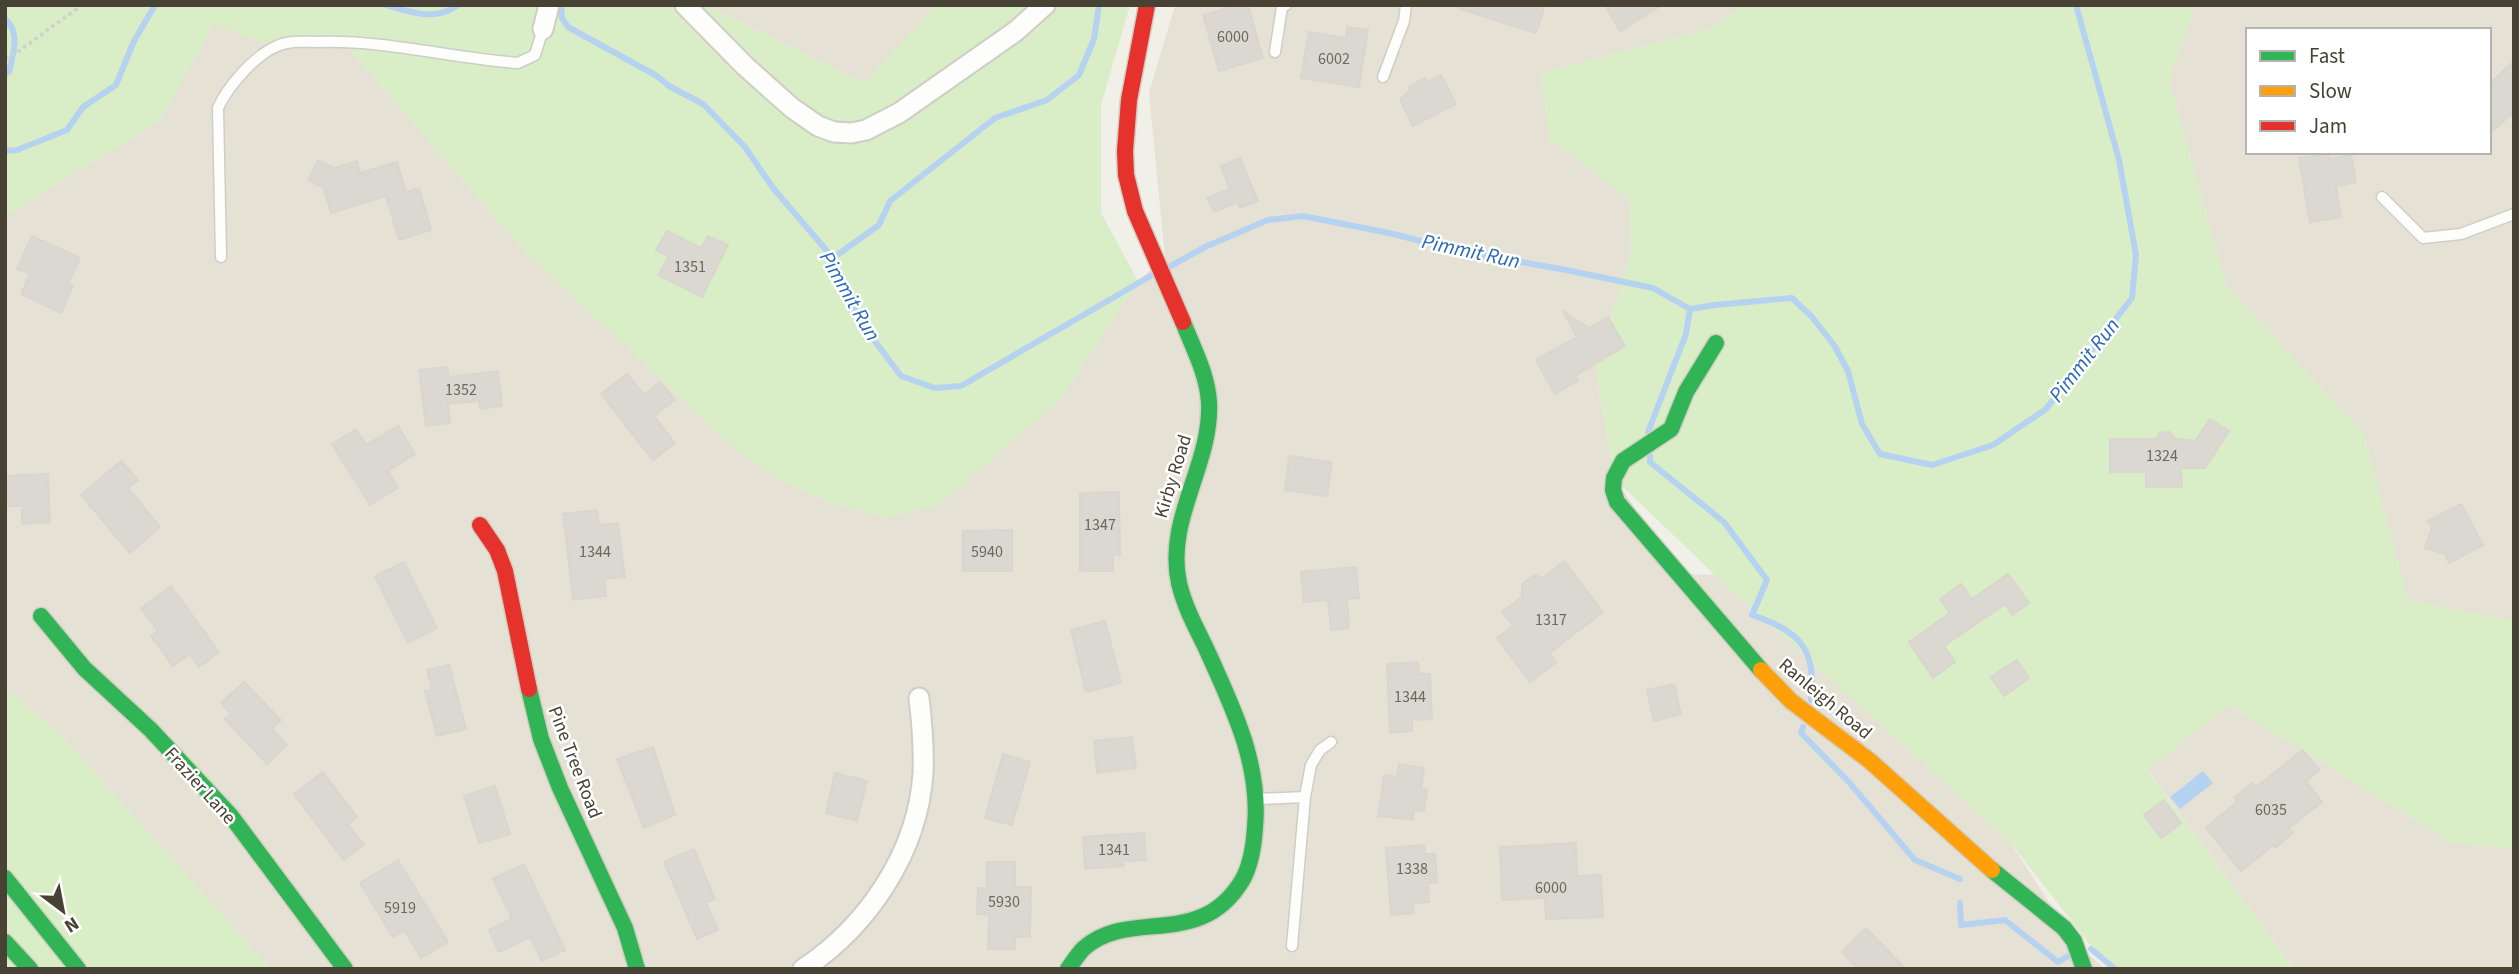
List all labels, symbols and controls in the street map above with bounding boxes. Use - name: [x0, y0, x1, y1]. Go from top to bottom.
- house number: 6000: [1217, 26, 1249, 48]
- legend: [2246, 28, 2491, 154]
- text: Fast: [2309, 41, 2345, 71]
- house number: 6002: [1318, 48, 1350, 70]
- text: Slow: [2309, 76, 2352, 106]
- text: Jam: [2309, 111, 2347, 141]
- water label: Pimmit Run: [1419, 226, 1523, 276]
- water label: Pimmit Run: [812, 245, 888, 347]
- house number: 1351: [674, 256, 706, 278]
- water label: Pimmit Run: [2041, 311, 2127, 409]
- house number: 1352: [445, 379, 477, 401]
- street label: Kirby Road: [1148, 431, 1199, 522]
- house number: 1324: [2146, 445, 2178, 467]
- house number: 1347: [1084, 514, 1116, 536]
- house number: 1344: [579, 541, 611, 563]
- house number: 5940: [971, 541, 1003, 563]
- house number: 1317: [1535, 609, 1567, 631]
- street label: Ranleigh Road: [1773, 652, 1877, 746]
- house number: 1344: [1394, 686, 1426, 708]
- street label: Pine Tree Road: [541, 703, 608, 823]
- street label: Frazier Lane: [158, 741, 242, 831]
- house number: 6035: [2255, 799, 2287, 821]
- house number: 1341: [1098, 839, 1130, 861]
- house number: 1338: [1396, 858, 1428, 880]
- north arrow: [28, 876, 98, 946]
- house number: 6000: [1535, 877, 1567, 899]
- house number: 5930: [988, 891, 1020, 913]
- house number: 5919: [384, 897, 416, 919]
- text: N: [59, 909, 84, 939]

